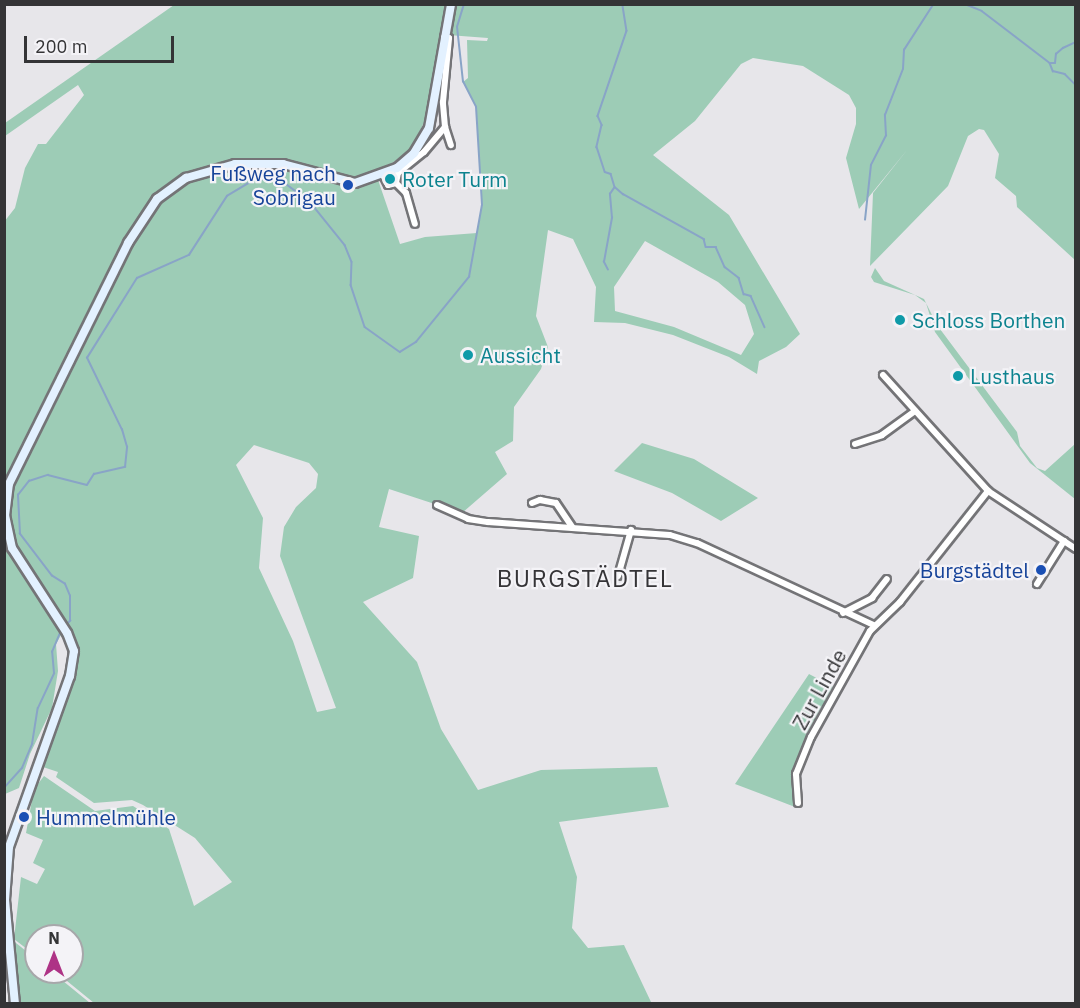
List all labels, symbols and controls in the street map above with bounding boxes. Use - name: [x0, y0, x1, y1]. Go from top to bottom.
- scale bar: [27, 24, 177, 62]
- text: 200 m: [35, 35, 87, 58]
- place label: Fußweg nach Sobrigau: [210, 160, 336, 210]
- place label: Roter Turm: [402, 166, 507, 192]
- marker: Roter Turm: [383, 172, 397, 186]
- marker: Fußweg nach Sobrigau: [341, 178, 355, 192]
- place label: Schloss Borthen: [912, 307, 1065, 333]
- marker: Schloss Borthen: [893, 313, 907, 327]
- place label: Aussicht: [480, 342, 561, 368]
- marker: Aussicht: [461, 348, 475, 362]
- place label: Lusthaus: [970, 363, 1055, 389]
- marker: Lusthaus: [951, 369, 965, 383]
- place label: Burgstädtel: [920, 557, 1029, 583]
- marker: Burgstädtel: [1034, 563, 1048, 577]
- district label: BURGSTÄDTEL: [497, 565, 673, 593]
- street label: Zur Linde: [787, 644, 851, 734]
- place label: Hummelmühle: [36, 804, 176, 830]
- marker: Hummelmühle: [17, 810, 31, 824]
- north arrow: [24, 924, 84, 984]
- text: N: [48, 928, 60, 948]

